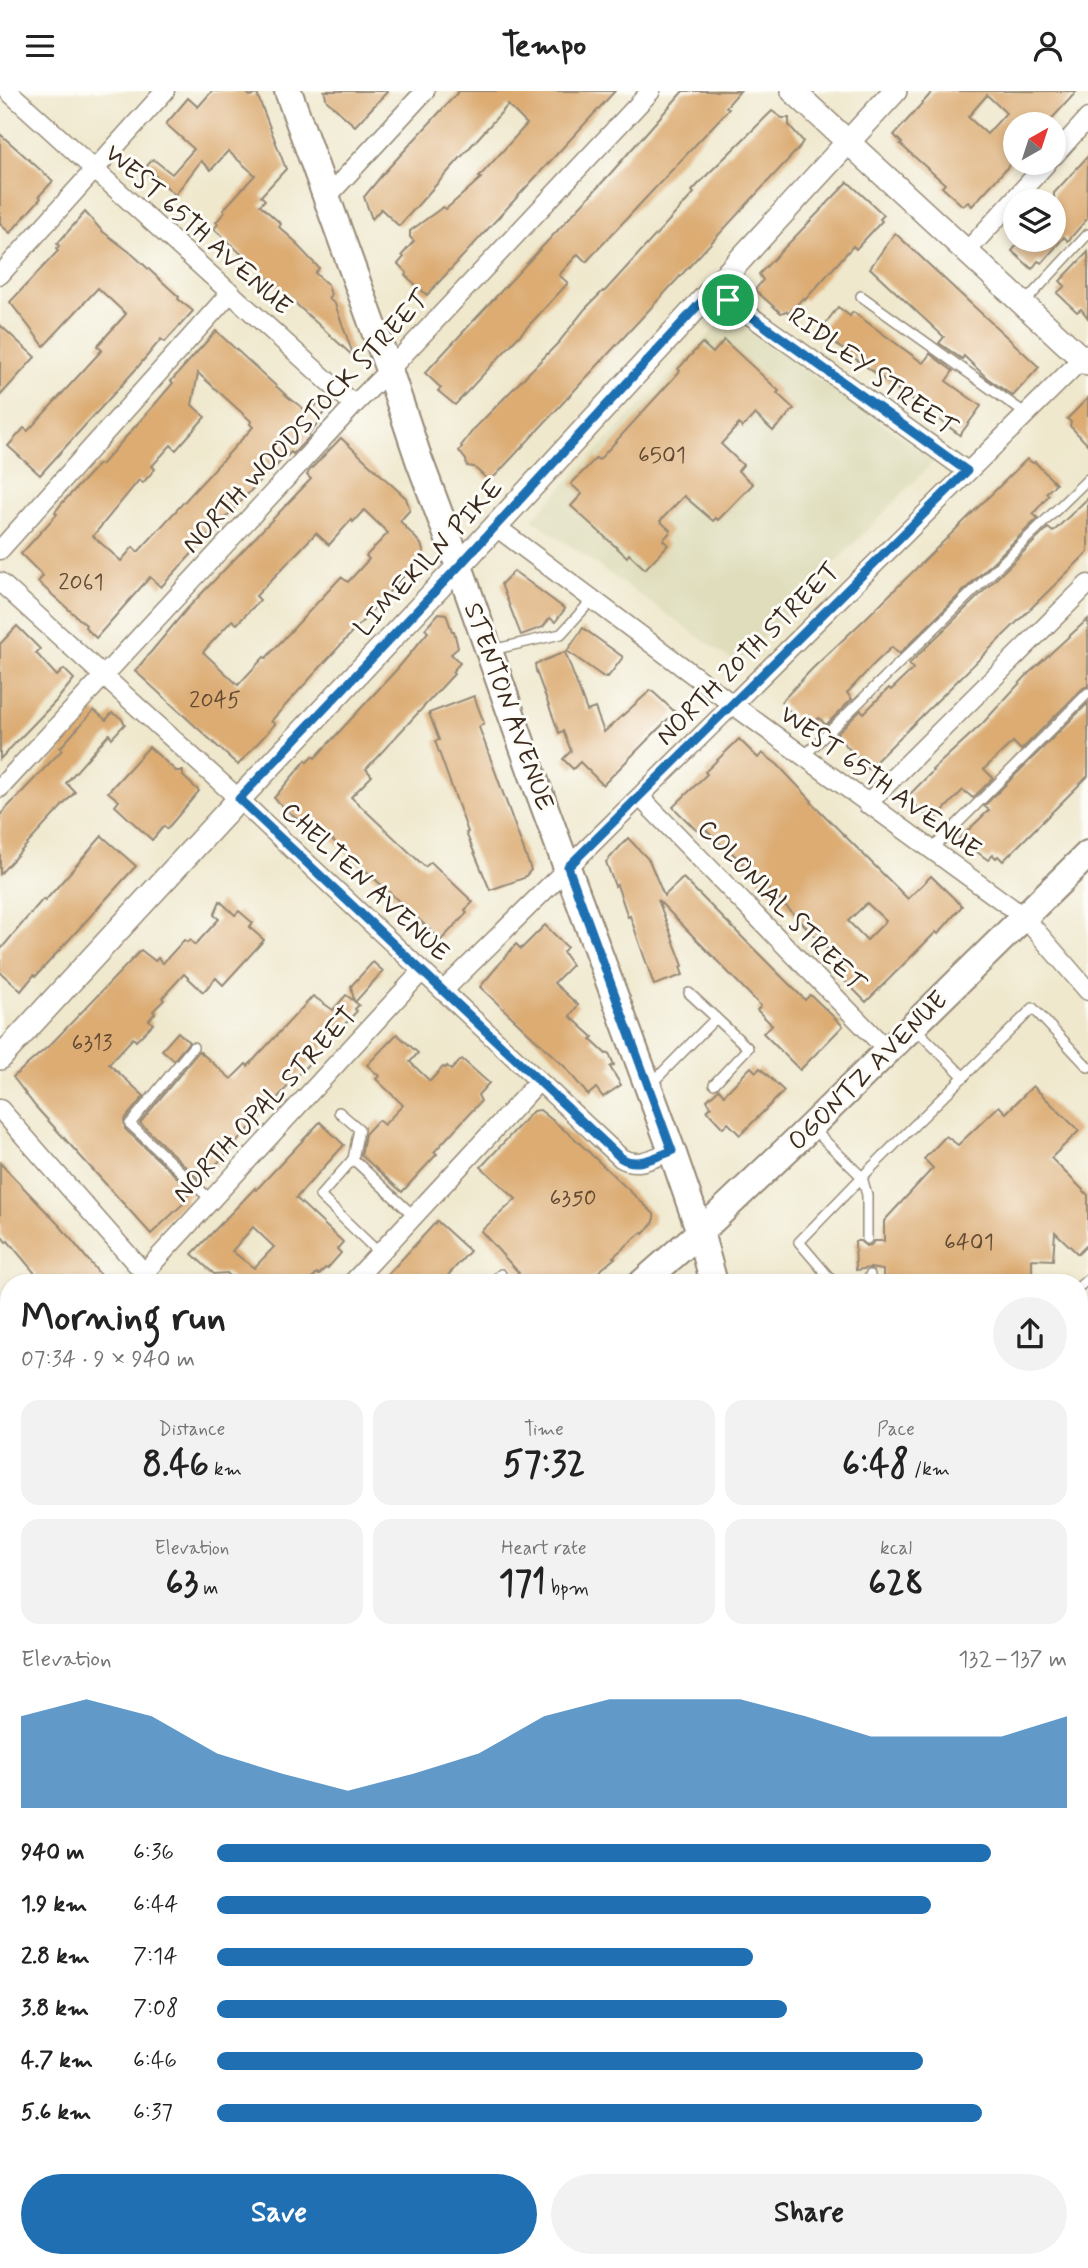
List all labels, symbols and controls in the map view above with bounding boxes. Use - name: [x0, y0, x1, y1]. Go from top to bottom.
- text: Tempo: [502, 25, 586, 67]
- icon: menu: [21, 27, 59, 65]
- icon: person: [1029, 27, 1067, 65]
- north arrow: [1003, 112, 1066, 175]
- map controls: [1003, 112, 1066, 252]
- street label: WEST 65TH AVENUE: [97, 137, 299, 324]
- button: layers: [1003, 189, 1066, 252]
- pin: [698, 270, 758, 330]
- icon: arrive: [709, 281, 747, 319]
- street label: NORTH WOODSTOCK STREET: [175, 282, 439, 561]
- street label: RIDLEY STREET: [781, 300, 964, 446]
- house number: 6501: [638, 441, 686, 471]
- street label: LIMEKILN PIKE: [348, 472, 511, 644]
- street label: NORTH 20TH STREET: [649, 555, 848, 754]
- house number: 2061: [58, 568, 104, 598]
- street label: STENTON AVENUE: [455, 598, 561, 815]
- house number: 2045: [189, 686, 241, 716]
- street label: WEST 65TH AVENUE: [772, 698, 987, 867]
- street label: CHELTEN AVENUE: [273, 795, 457, 970]
- street label: COLONIAL STREET: [689, 813, 873, 1001]
- street label: OGONTZ AVENUE: [781, 984, 956, 1159]
- street label: NORTH OPAL STREET: [166, 1000, 365, 1211]
- house number: 6313: [72, 1029, 112, 1059]
- house number: 6350: [549, 1184, 597, 1214]
- house number: 6401: [944, 1228, 994, 1258]
- text: Morning run: [21, 1294, 226, 1343]
- button: share: [993, 1297, 1067, 1371]
- text: 07:34 · 9 × 940 m: [21, 1345, 195, 1375]
- text: Distance: [159, 1417, 225, 1442]
- text: Time: [524, 1417, 564, 1442]
- text: Pace: [877, 1417, 915, 1442]
- text: 8.46: [142, 1442, 209, 1488]
- text: 57:32: [503, 1442, 585, 1488]
- text: 6:48: [842, 1442, 909, 1488]
- text: km: [209, 1457, 242, 1482]
- text: /km: [909, 1457, 950, 1482]
- text: Elevation: [155, 1536, 229, 1561]
- text: Heart rate: [501, 1536, 587, 1561]
- text: kcal: [880, 1536, 912, 1561]
- text: 63: [166, 1561, 198, 1607]
- text: 171: [499, 1561, 546, 1607]
- text: 628: [868, 1561, 924, 1607]
- text: m: [198, 1576, 219, 1601]
- text: bpm: [546, 1576, 589, 1601]
- text: Elevation: [21, 1645, 112, 1675]
- text: 132–137 m: [958, 1645, 1067, 1675]
- text: 940 m: [21, 1838, 85, 1868]
- text: 6:36: [133, 1838, 174, 1868]
- text: 1.9 km: [21, 1890, 87, 1920]
- text: 6:44: [133, 1890, 178, 1920]
- text: 2.8 km: [21, 1942, 90, 1972]
- text: 7:14: [133, 1942, 177, 1972]
- text: 3.8 km: [21, 1994, 89, 2024]
- text: 7:08: [133, 1994, 179, 2024]
- text: 4.7 km: [21, 2046, 93, 2076]
- text: 6:46: [133, 2046, 177, 2076]
- text: 5.6 km: [21, 2098, 91, 2128]
- text: 6:37: [133, 2098, 173, 2128]
- button: Save: [21, 2174, 537, 2254]
- button: Share: [551, 2174, 1067, 2254]

